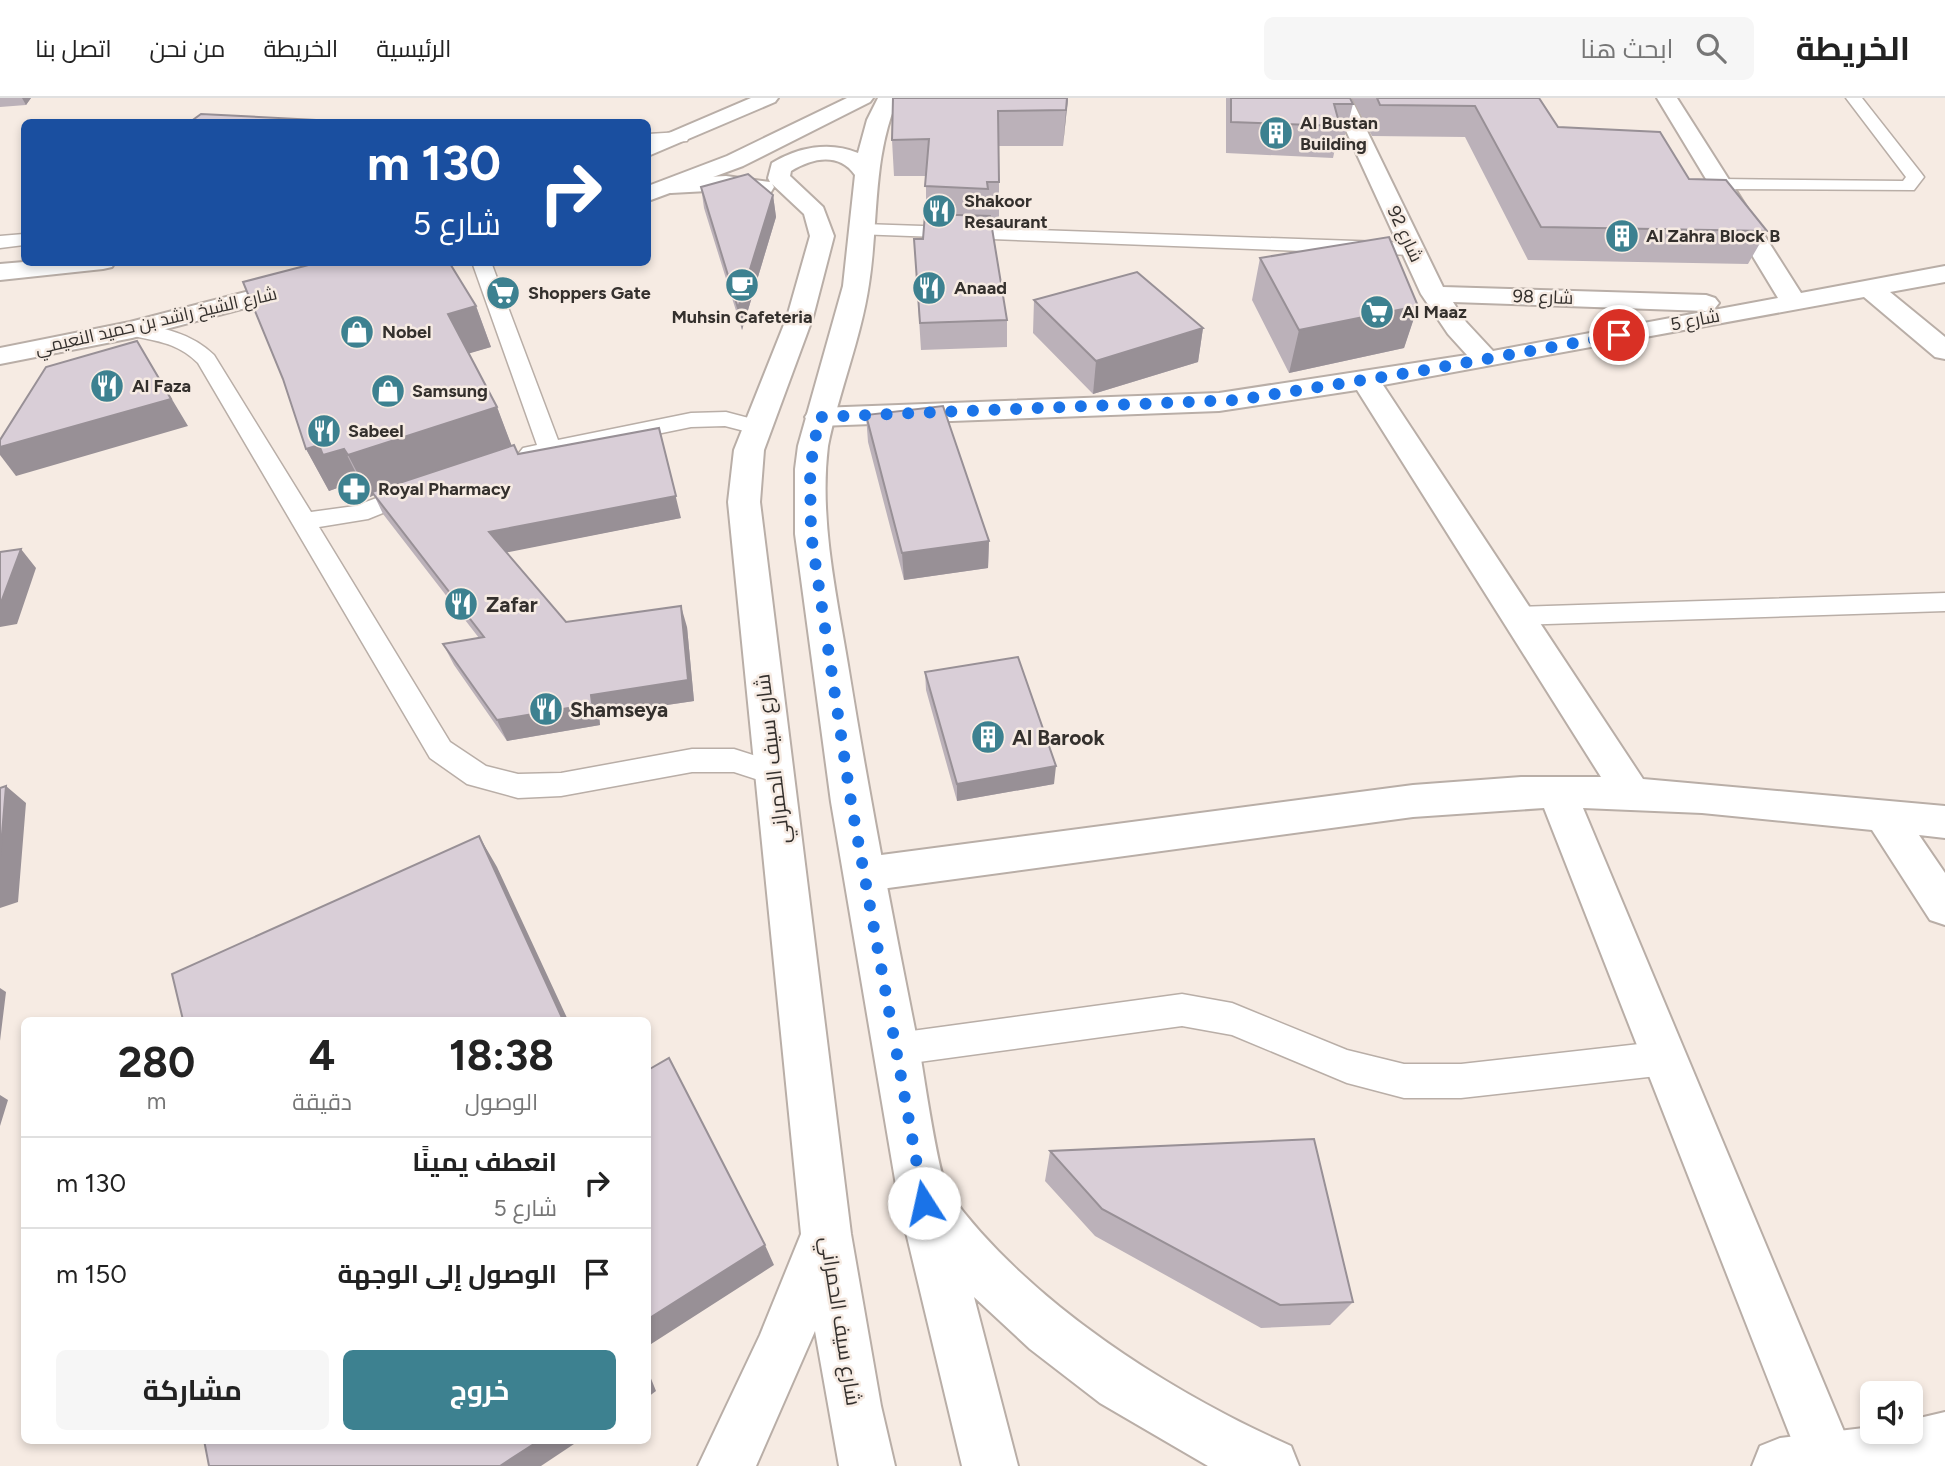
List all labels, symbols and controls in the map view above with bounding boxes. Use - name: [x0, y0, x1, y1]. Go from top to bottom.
- search box: [1264, 17, 1754, 80]
- icon: search: [1692, 29, 1730, 67]
- text: الخريطة: [1796, 29, 1910, 68]
- text: ابحث هنا: [1580, 33, 1674, 65]
- text: اتصل بنا: [35, 34, 112, 63]
- text: من نحن: [150, 34, 225, 63]
- text: الخريطة: [263, 34, 338, 63]
- text: الرئيسية: [376, 34, 452, 63]
- place label: Al Bustan Building: [1300, 112, 1378, 155]
- building icon: Al Bustan Building: [1257, 114, 1295, 152]
- text: 130 m: [367, 133, 501, 192]
- icon: right: [525, 147, 616, 238]
- place label: Shakoor Resaurant: [964, 190, 1048, 233]
- restaurant icon: Shakoor Resaurant: [920, 192, 958, 230]
- street label: شارع 92: [1382, 202, 1428, 266]
- text: شارع 5: [413, 205, 501, 243]
- building icon: Al Zahra Block B: [1603, 217, 1641, 255]
- place label: Al Zahra Block B: [1646, 225, 1780, 247]
- cafe icon: Muhsin Cafeteria: [723, 266, 761, 304]
- restaurant icon: Anaad: [910, 269, 948, 307]
- supermarket icon: Shoppers Gate: [484, 274, 522, 312]
- place label: Anaad: [954, 277, 1007, 299]
- street label: شارع الشيخ راشد بن حميد النعيمي: [33, 282, 280, 362]
- place label: Shoppers Gate: [528, 282, 651, 304]
- street label: شارع 98: [1512, 285, 1574, 310]
- supermarket icon: Al Maaz: [1358, 293, 1396, 331]
- place label: Al Maaz: [1402, 301, 1467, 323]
- street label: شارع 5: [1669, 304, 1722, 337]
- pin: [1589, 305, 1649, 365]
- place label: Muhsin Cafeteria: [671, 306, 813, 328]
- shop icon: Nobel: [338, 313, 376, 351]
- icon: arrive: [1600, 316, 1638, 354]
- place label: Nobel: [382, 321, 432, 343]
- restaurant icon: Al Faza: [88, 367, 126, 405]
- shop icon: Samsung: [369, 372, 407, 410]
- place label: Al Faza: [132, 375, 191, 397]
- place label: Samsung: [412, 380, 488, 402]
- restaurant icon: Sabeel: [305, 412, 343, 450]
- place label: Sabeel: [348, 420, 404, 442]
- pharmacy icon: Royal Pharmacy: [335, 470, 373, 508]
- place label: Royal Pharmacy: [378, 478, 511, 500]
- restaurant icon: Zafar: [442, 585, 480, 623]
- place label: Zafar: [486, 592, 538, 617]
- street label: شارع سيف الحمراني: [749, 672, 799, 845]
- restaurant icon: Shamseya: [527, 690, 565, 728]
- place label: Shamseya: [570, 697, 668, 722]
- building icon: Al Barook: [969, 718, 1007, 756]
- place label: Al Barook: [1012, 725, 1106, 750]
- text: 4: [309, 1030, 335, 1081]
- text: 18:38: [449, 1030, 554, 1081]
- text: 280: [118, 1037, 195, 1088]
- text: m: [147, 1087, 166, 1115]
- text: دقيقة: [292, 1088, 352, 1116]
- text: الوصول: [465, 1088, 538, 1116]
- text: انعطف يمينًا: [412, 1146, 557, 1178]
- icon: right: [578, 1164, 616, 1202]
- position arrow: [887, 1166, 961, 1240]
- text: 130 m: [56, 1167, 126, 1199]
- text: شارع 5: [494, 1194, 557, 1222]
- street label: شارع سيف الحمراني: [811, 1235, 867, 1408]
- icon: arrive: [578, 1255, 616, 1293]
- text: 150 m: [56, 1258, 127, 1290]
- text: الوصول إلى الوجهة: [337, 1258, 557, 1290]
- button: مشاركة: [56, 1350, 329, 1430]
- button: خروج: [343, 1350, 616, 1430]
- map controls: [1860, 1381, 1923, 1444]
- button: sound: [1860, 1381, 1923, 1444]

